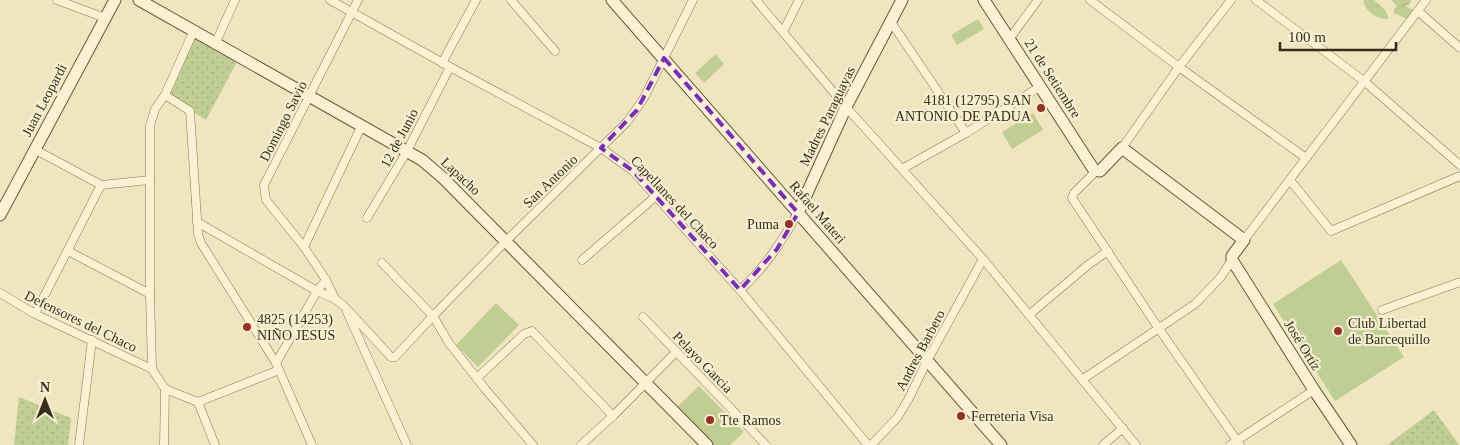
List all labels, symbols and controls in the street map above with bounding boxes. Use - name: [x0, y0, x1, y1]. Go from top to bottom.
- scale bar: [1280, 20, 1396, 52]
- text: 100 m: [1288, 29, 1326, 45]
- street label: 21 de Setiembre: [1022, 36, 1084, 121]
- street label: Juan Leopardi: [19, 61, 70, 139]
- street label: Madres Paraguayas: [797, 64, 858, 169]
- street label: Domingo Savio: [257, 78, 310, 164]
- place label: 4181 (12795) SAN ANTONIO DE PADUA: [895, 93, 1032, 124]
- marker: 4181 (12795) SAN ANTONIO DE PADUA: [1035, 102, 1047, 114]
- street label: 12 de Junio: [378, 106, 421, 170]
- street label: San Antonio: [520, 152, 581, 211]
- street label: Capellanes del Chaco: [628, 153, 721, 252]
- street label: Lapacho: [438, 154, 483, 198]
- street label: Rafael Materi: [787, 178, 849, 247]
- place label: Puma: [747, 217, 780, 232]
- marker: Puma: [783, 218, 795, 230]
- street label: Defensores del Chaco: [22, 288, 139, 355]
- street label: Andres Barbero: [893, 307, 948, 393]
- place label: 4825 (14253) NIÑO JESUS: [257, 312, 335, 343]
- place label: Club Libertad de Barcequillo: [1348, 316, 1430, 347]
- street label: José Ortíz: [1281, 317, 1324, 373]
- marker: 4825 (14253) NIÑO JESUS: [241, 321, 253, 333]
- marker: Club Libertad de Barcequillo: [1332, 325, 1344, 337]
- street label: Pelayo Garcia: [670, 329, 736, 396]
- north arrow: [20, 375, 70, 425]
- text: N: [40, 380, 50, 395]
- place label: Ferreteria Visa: [971, 409, 1054, 424]
- marker: Ferreteria Visa: [955, 410, 967, 422]
- place label: Tte Ramos: [720, 413, 781, 428]
- marker: Tte Ramos: [704, 414, 716, 426]

